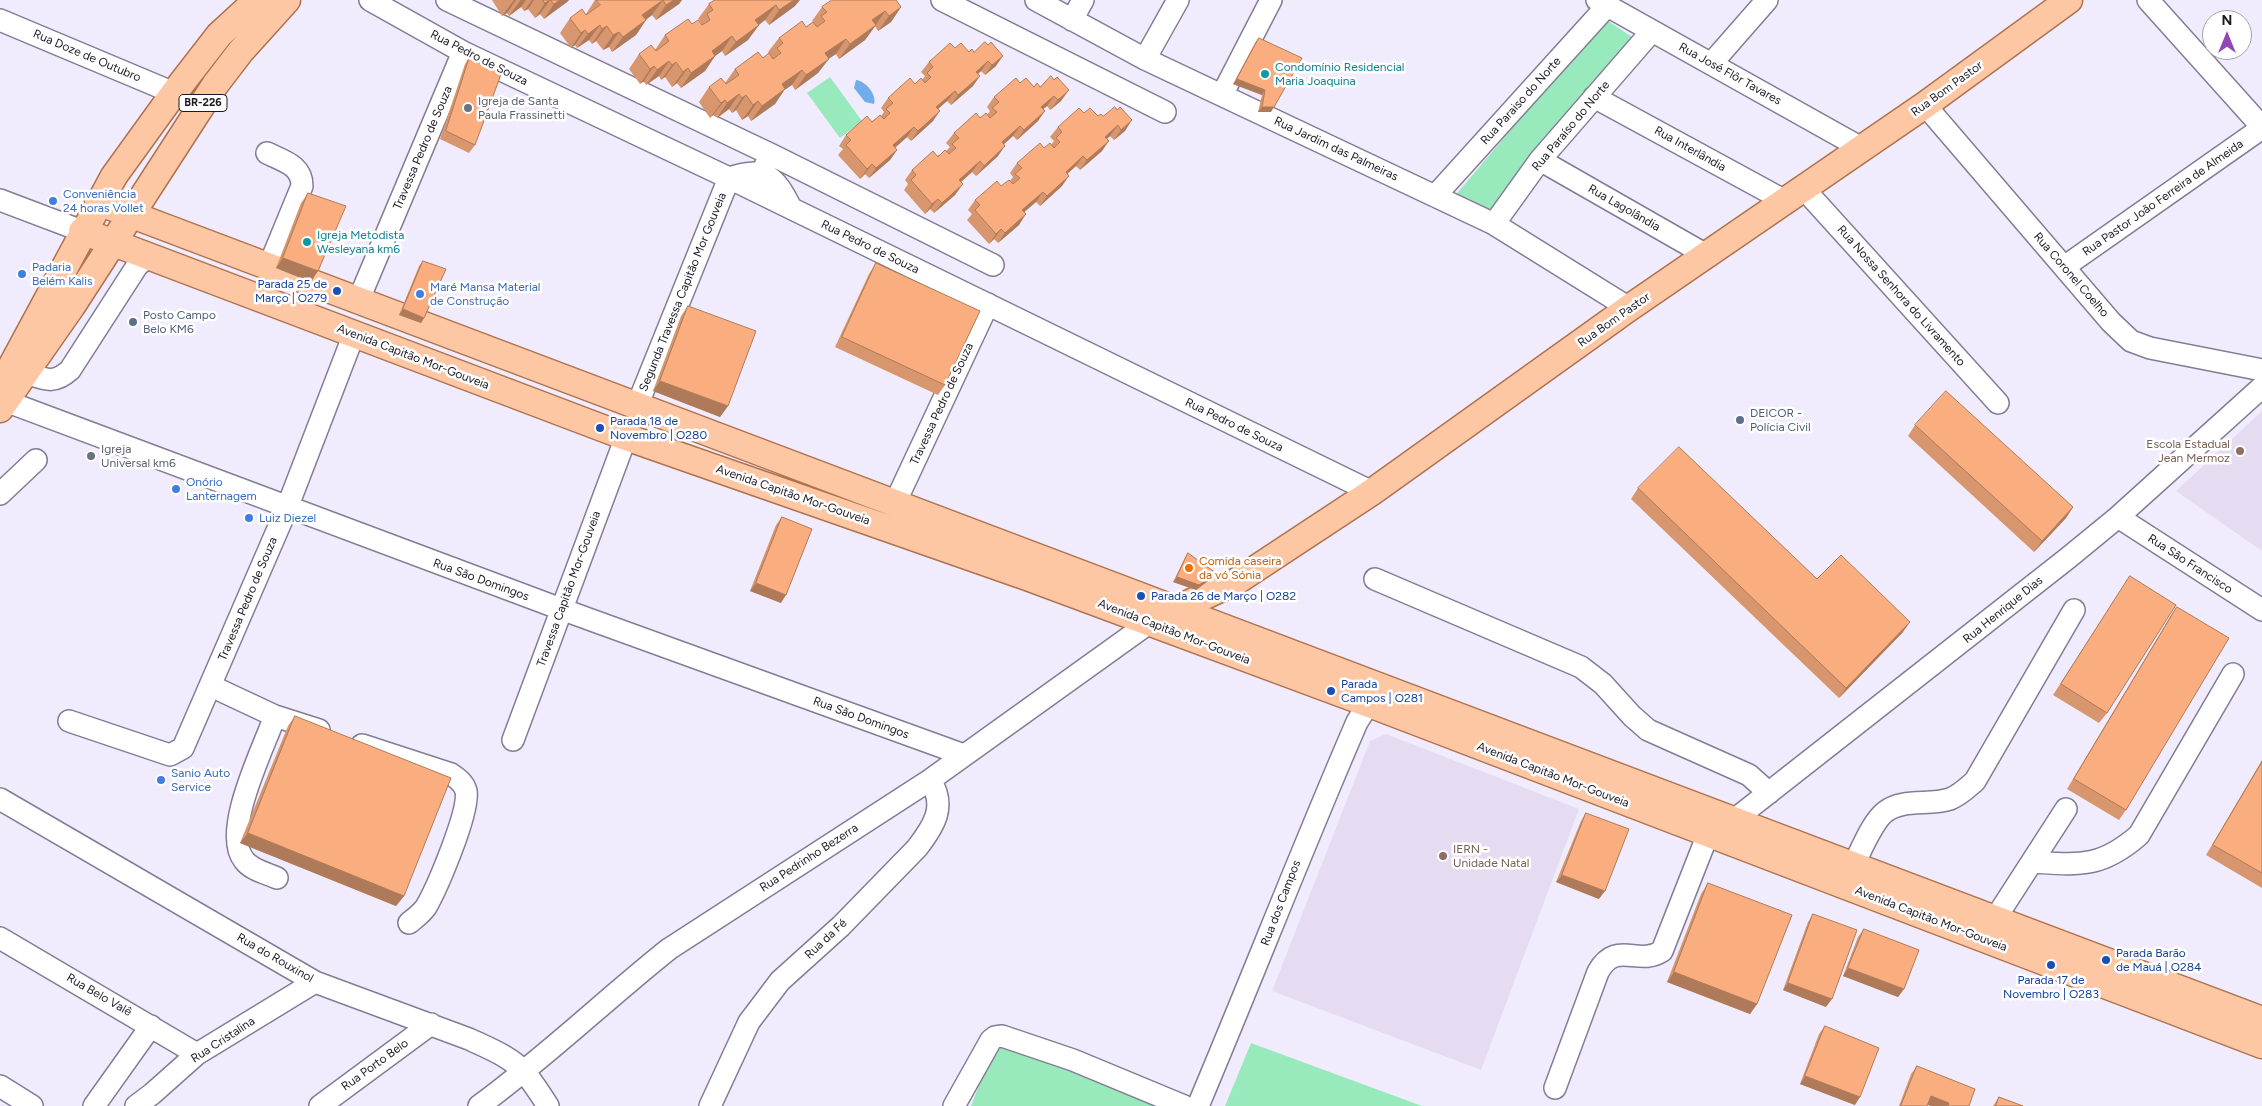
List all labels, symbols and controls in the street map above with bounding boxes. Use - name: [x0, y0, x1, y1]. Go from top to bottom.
- north arrow: [2202, 10, 2252, 60]
- text: N: [2222, 12, 2232, 29]
- street label: Rua Doze de Outubro: [31, 27, 143, 85]
- street label: Rua Pedro de Souza: [428, 27, 530, 89]
- street label: Rua José Flôr Tavares: [1676, 40, 1784, 108]
- street label: Rua Paraiso do Norte: [1478, 54, 1564, 148]
- street label: Rua Bom Pastor: [1908, 58, 1986, 120]
- place label: Condomínio Residencial Maria Joaquina: [1275, 60, 1404, 88]
- marker: Condomínio Residencial Maria Joaquina: [1259, 68, 1271, 80]
- street label: Rua Paraíso do Norte: [1529, 78, 1613, 174]
- street label: Travessa Pedro de Souza: [390, 84, 456, 212]
- place label: Igreja de Santa Paula Frassinetti: [478, 94, 565, 122]
- road number: BR-226: [179, 95, 227, 112]
- marker: Igreja de Santa Paula Frassinetti: [462, 102, 474, 114]
- street label: Rua Jardim das Palmeiras: [1272, 114, 1400, 184]
- street label: Rua Interlândia: [1652, 123, 1728, 175]
- street label: Rua Pastor João Ferreira de Almeida: [2080, 137, 2246, 259]
- street label: Rua Lagolândia: [1585, 182, 1663, 234]
- place label: Conveniência 24 horas Vollet: [63, 187, 144, 215]
- street label: Segunda Travessa Capitão Mor Gouveia: [636, 190, 730, 394]
- marker: Conveniência 24 horas Vollet: [47, 195, 59, 207]
- street label: Rua Pedro de Souza: [819, 217, 921, 277]
- street label: Rua Nossa Senhora do Livramento: [1834, 223, 1968, 369]
- place label: Igreja Metodista Wesleyana km6: [317, 228, 404, 256]
- street label: Rua Coronel Coelho: [2030, 230, 2112, 320]
- marker: Igreja Metodista Wesleyana km6: [301, 236, 313, 248]
- place label: Padaria Belém Kalis: [32, 260, 93, 288]
- marker: Padaria Belém Kalis: [16, 268, 28, 280]
- place label: Parada 25 de Março | O279: [255, 277, 327, 305]
- place label: Maré Mansa Material de Construção: [430, 280, 540, 308]
- marker: Parada 25 de Março | O279: [331, 285, 343, 297]
- marker: Maré Mansa Material de Construção: [414, 288, 426, 300]
- street label: Rua Bom Pastor: [1575, 290, 1653, 350]
- place label: Posto Campo Belo KM6: [143, 308, 216, 336]
- marker: Posto Campo Belo KM6: [127, 316, 139, 328]
- street label: Avenida Capitão Mor-Gouveia: [335, 321, 491, 393]
- street label: Travessa Pedro de Souza: [907, 341, 977, 467]
- street label: Rua Pedro de Souza: [1183, 395, 1285, 455]
- place label: DEICOR - Polícia Civil: [1750, 406, 1811, 434]
- place label: Parada 18 de Novembro | O280: [610, 414, 707, 442]
- marker: DEICOR - Polícia Civil: [1734, 414, 1746, 426]
- marker: Parada 18 de Novembro | O280: [594, 422, 606, 434]
- place label: Escola Estadual Jean Mermoz: [2146, 437, 2230, 465]
- place label: Igreja Universal km6: [101, 442, 176, 470]
- marker: Escola Estadual Jean Mermoz: [2234, 445, 2246, 457]
- marker: Igreja Universal km6: [85, 450, 97, 462]
- street label: Avenida Capitão Mor-Gouveia: [714, 462, 872, 528]
- place label: Onório Lanternagem: [186, 475, 257, 503]
- marker: Onório Lanternagem: [170, 483, 182, 495]
- street label: Travessa Capitão Mor-Gouveia: [534, 509, 604, 669]
- place label: Luiz Diezel: [259, 511, 316, 525]
- marker: Luiz Diezel: [243, 512, 255, 524]
- street label: Rua São Francisco: [2145, 531, 2235, 597]
- street label: Travessa Pedro de Souza: [215, 535, 281, 663]
- place label: Comida caseira da vó Sónia: [1199, 554, 1281, 582]
- street label: Rua São Domingos: [431, 556, 531, 604]
- marker: Comida caseira da vó Sónia: [1183, 562, 1195, 574]
- street label: Rua Henrique Dias: [1960, 573, 2046, 647]
- place label: Parada 26 de Março | O282: [1151, 589, 1296, 603]
- marker: Parada 26 de Março | O282: [1135, 590, 1147, 602]
- street label: Avenida Capitão Mor-Gouveia: [1096, 596, 1252, 668]
- place label: Parada Campos | O281: [1341, 677, 1423, 705]
- marker: Parada Campos | O281: [1325, 685, 1337, 697]
- street label: Rua São Domingos: [811, 694, 911, 742]
- street label: Avenida Capitão Mor-Gouveia: [1475, 739, 1631, 811]
- place label: Sanio Auto Service: [171, 766, 230, 794]
- marker: Sanio Auto Service: [155, 774, 167, 786]
- street label: Rua Pedrinho Bezerra: [757, 821, 861, 895]
- place label: IERN - Unidade Natal: [1453, 842, 1529, 870]
- marker: IERN - Unidade Natal: [1437, 850, 1449, 862]
- street label: Rua dos Campos: [1258, 858, 1304, 948]
- street label: Avenida Capitão Mor-Gouveia: [1853, 883, 2009, 955]
- street label: Rua da Fé: [802, 916, 850, 962]
- street label: Rua do Rouxinol: [234, 930, 316, 986]
- place label: Parada Barão de Mauá | O284: [2116, 946, 2201, 974]
- marker: Parada Barão de Mauá | O284: [2100, 954, 2112, 966]
- marker: Parada 17 de Novembro | O283: [2045, 959, 2057, 971]
- street label: Rua Belo Valê: [64, 971, 134, 1019]
- place label: Parada 17 de Novembro | O283: [2003, 973, 2099, 1001]
- street label: Rua Cristalina: [188, 1014, 258, 1066]
- street label: Rua Porto Belo: [339, 1036, 411, 1094]

